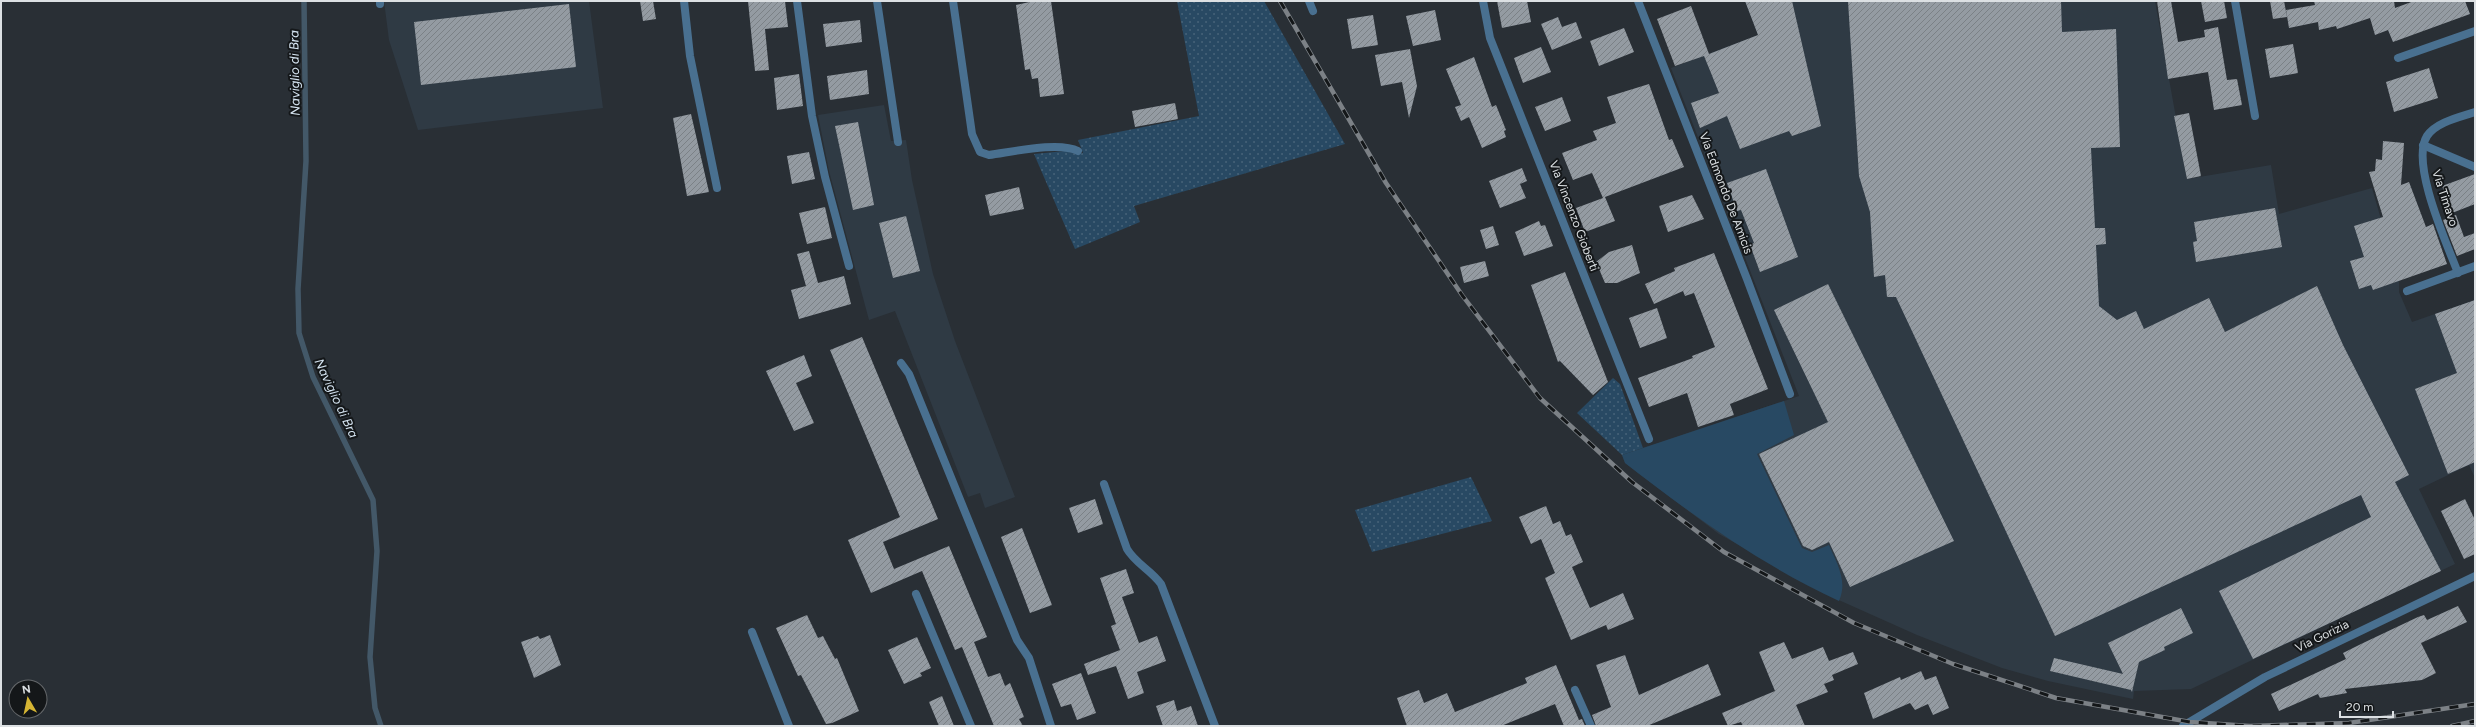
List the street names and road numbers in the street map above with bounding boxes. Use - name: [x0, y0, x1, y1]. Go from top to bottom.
- street label: Via Edmondo De Amicis: [1696, 130, 1756, 256]
- street label: Via Vincenzo Gioberti: [1546, 159, 1602, 273]
- street label: Via Timavo: [2429, 168, 2461, 228]
- street label: Via Gorizia: [2293, 617, 2351, 655]

